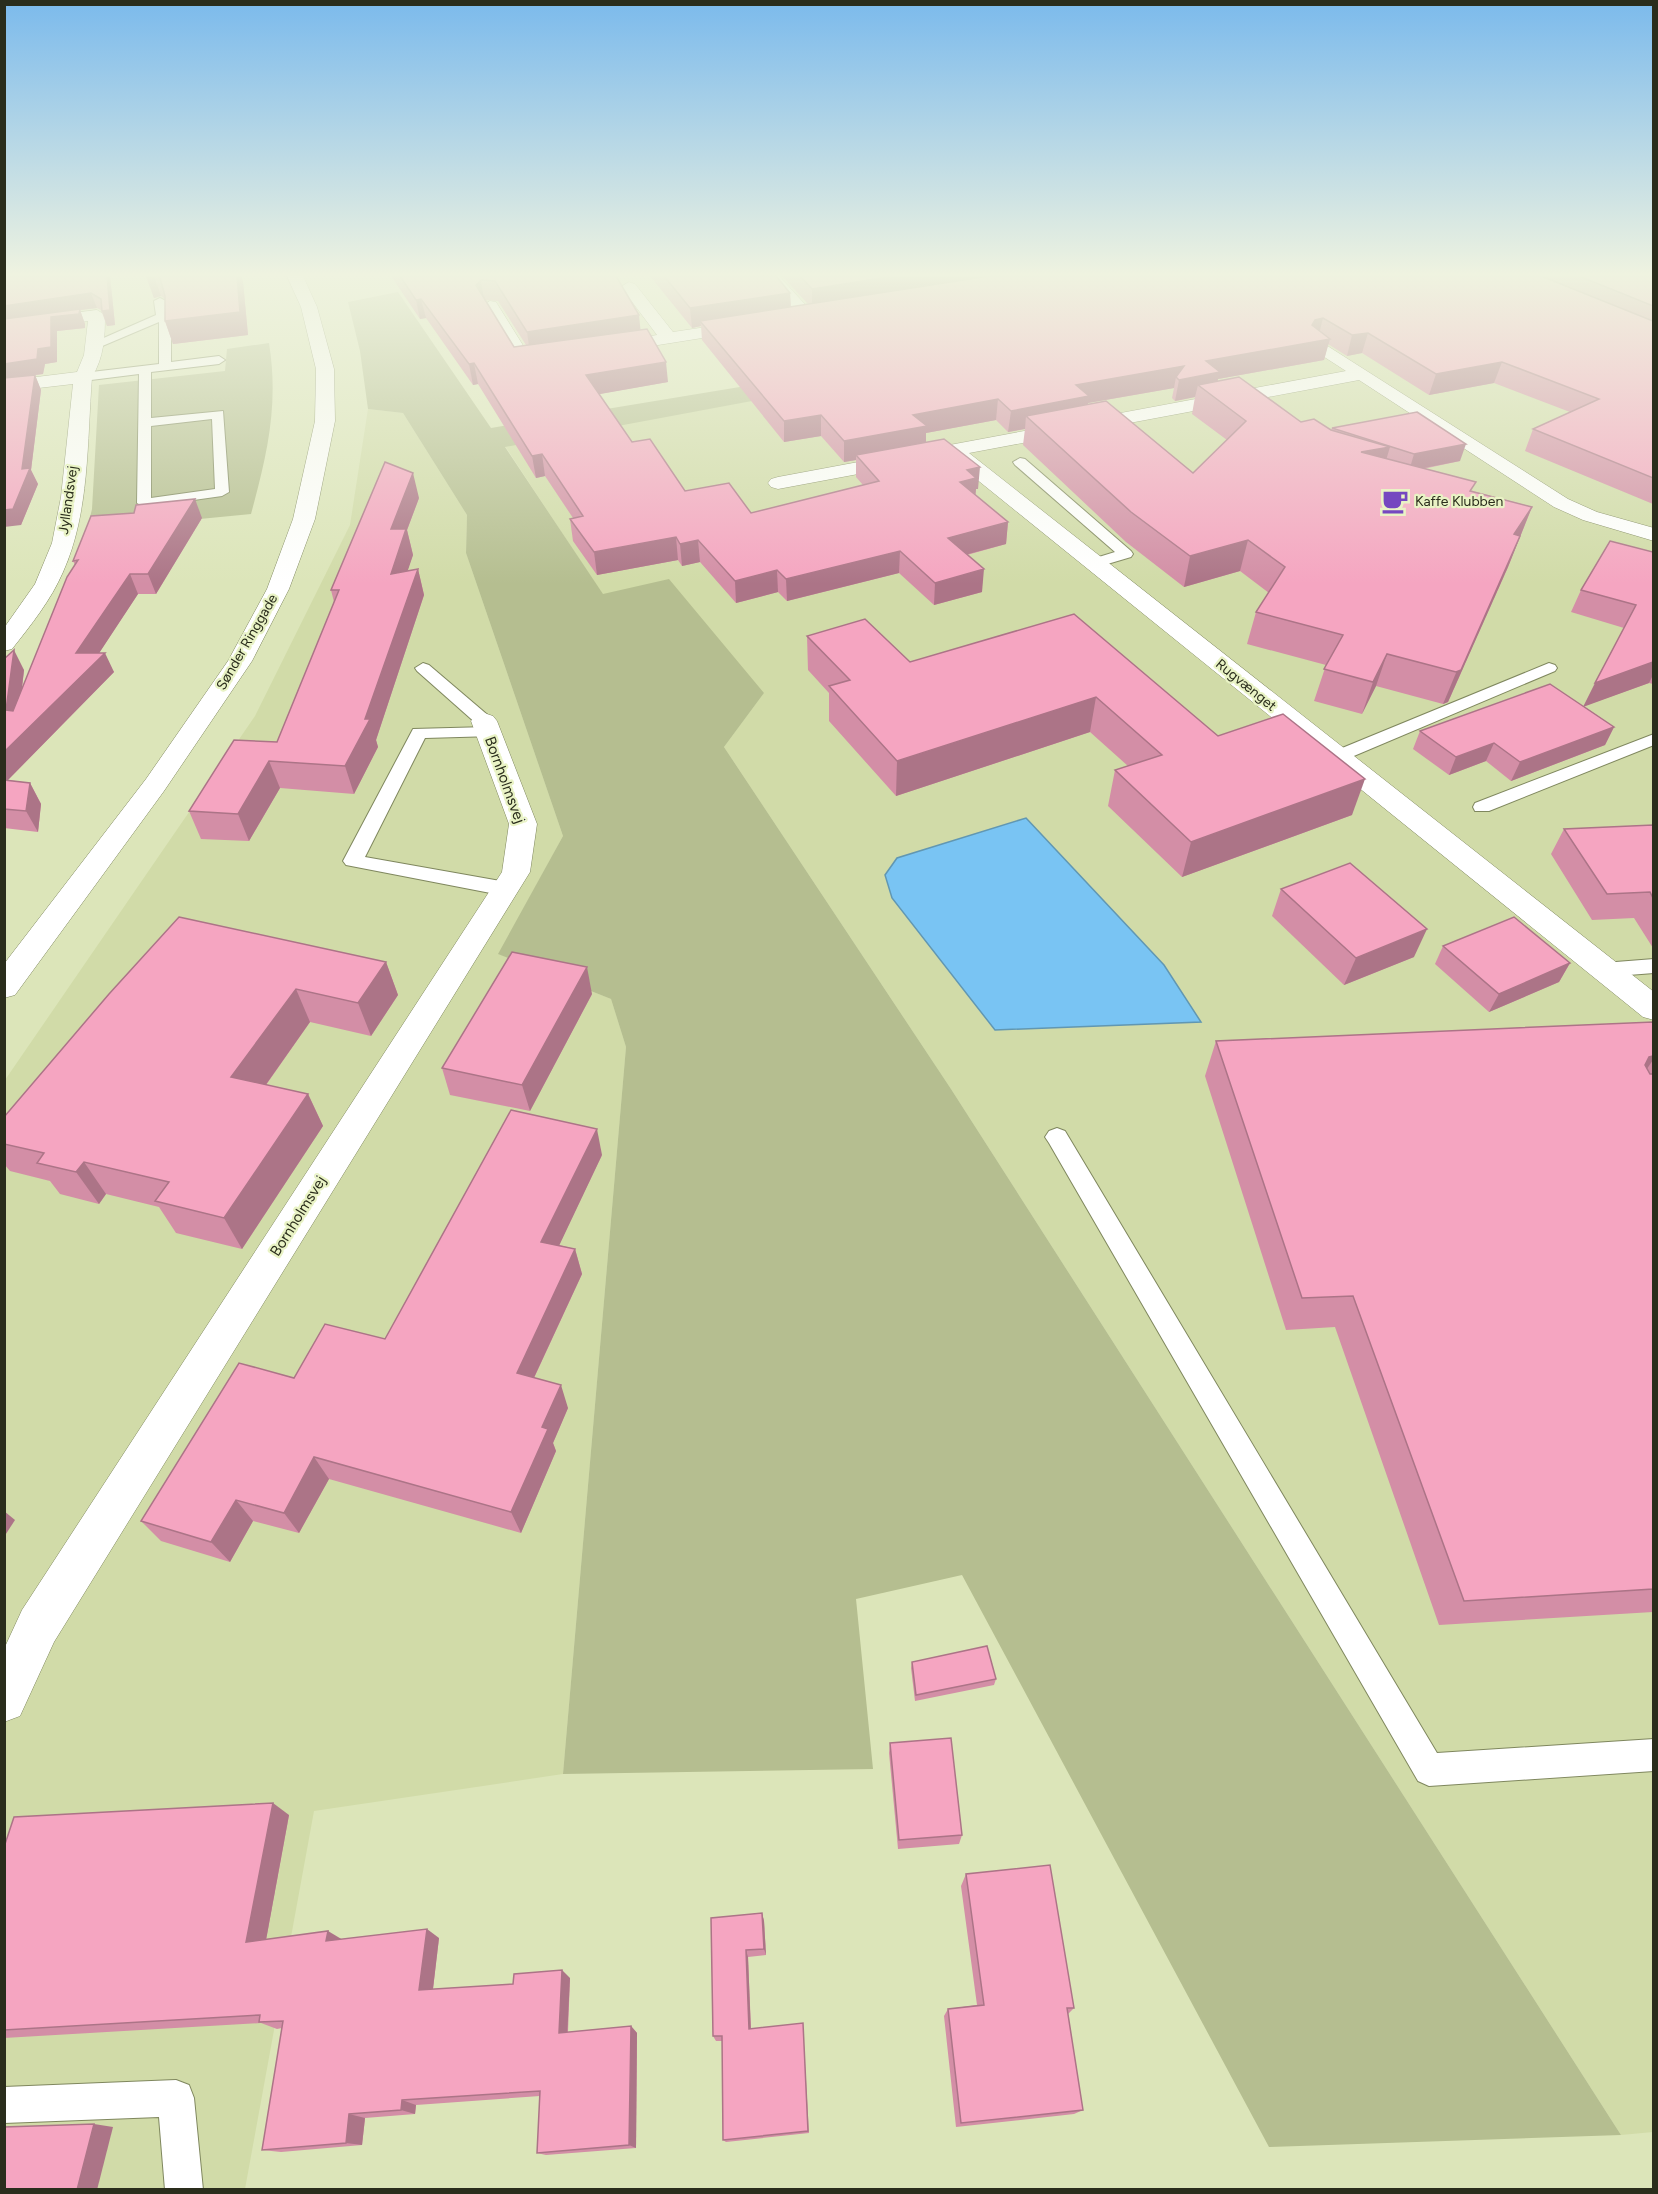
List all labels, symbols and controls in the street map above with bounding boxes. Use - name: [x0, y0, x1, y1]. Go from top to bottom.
- street label: Jyllandsvej: [55, 465, 81, 535]
- cafe icon: Kaffe Klubben: [1380, 486, 1410, 516]
- place label: Kaffe Klubben: [1415, 493, 1503, 510]
- street label: Sønder Ringgade: [213, 591, 281, 693]
- street label: Rugvænget: [1212, 655, 1280, 715]
- street label: Bornholmsvej: [481, 734, 529, 826]
- street label: Bornholmsvej: [266, 1173, 330, 1259]

